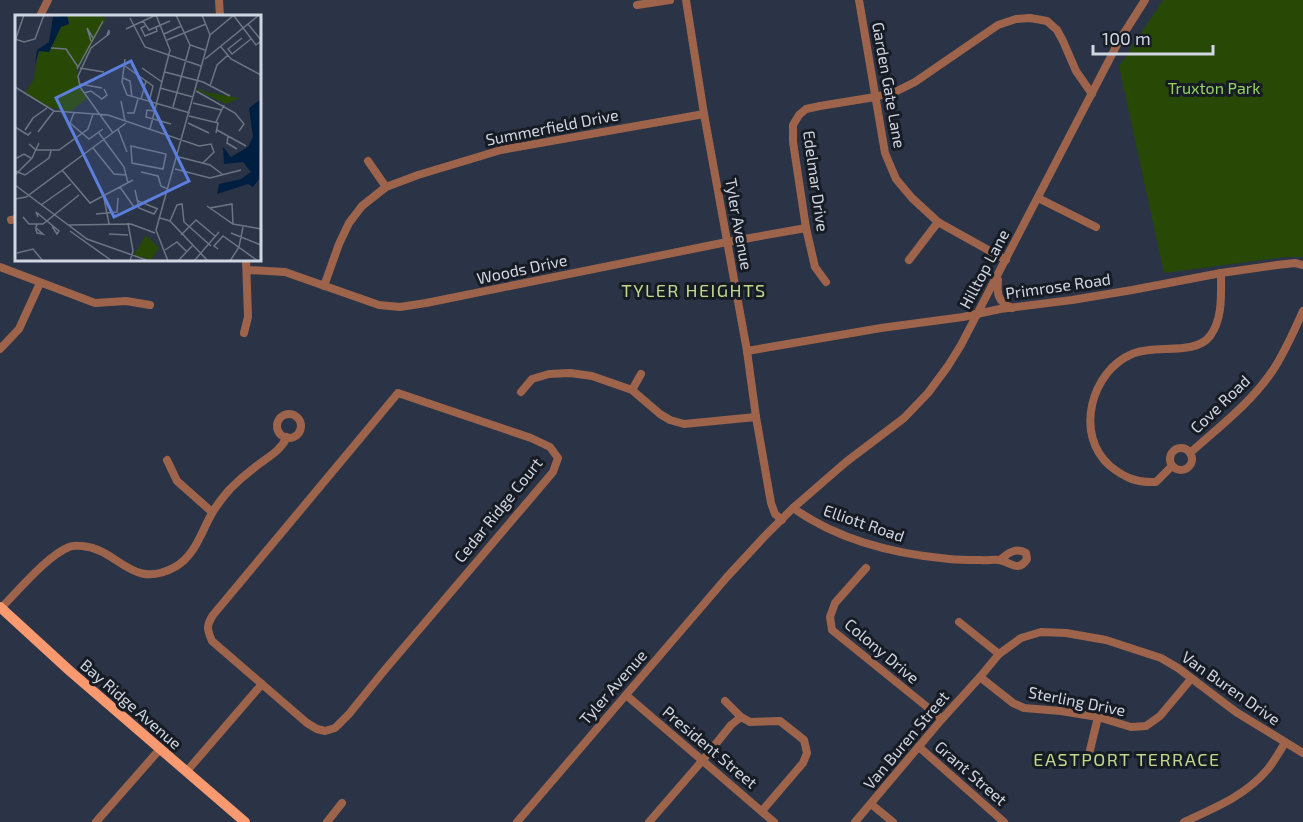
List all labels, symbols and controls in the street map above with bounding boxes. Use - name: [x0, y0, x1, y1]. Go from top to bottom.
- inset map: [15, 15, 261, 261]
- scale bar: [1093, 18, 1213, 56]
- street label: Garden Gate Lane: [869, 20, 910, 149]
- text: 100 m: [1102, 27, 1151, 49]
- park label: Truxton Park: [1168, 78, 1260, 97]
- street label: Summerfield Drive: [484, 104, 620, 149]
- street label: Edelmar Drive: [800, 129, 833, 233]
- street label: Tyler Avenue: [722, 177, 757, 271]
- street label: Hilltop Lane: [955, 226, 1012, 312]
- street label: Woods Drive: [475, 250, 569, 287]
- street label: Primrose Road: [1004, 269, 1112, 302]
- district label: TYLER HEIGHTS: [621, 279, 767, 301]
- street label: Cove Road: [1186, 371, 1253, 437]
- street label: Cedar Ridge Court: [450, 454, 546, 566]
- street label: Elliott Road: [821, 500, 907, 545]
- street label: Colony Drive: [841, 614, 923, 687]
- street label: Tyler Avenue: [575, 645, 650, 728]
- street label: Van Buren Drive: [1178, 647, 1284, 729]
- street label: Bay Ridge Avenue: [77, 655, 186, 753]
- street label: Sterling Drive: [1027, 682, 1127, 719]
- street label: Van Buren Street: [859, 687, 952, 793]
- street label: President Street: [659, 702, 761, 792]
- street label: Grant Street: [932, 736, 1011, 809]
- district label: EASTPORT TERRACE: [1033, 748, 1221, 770]

